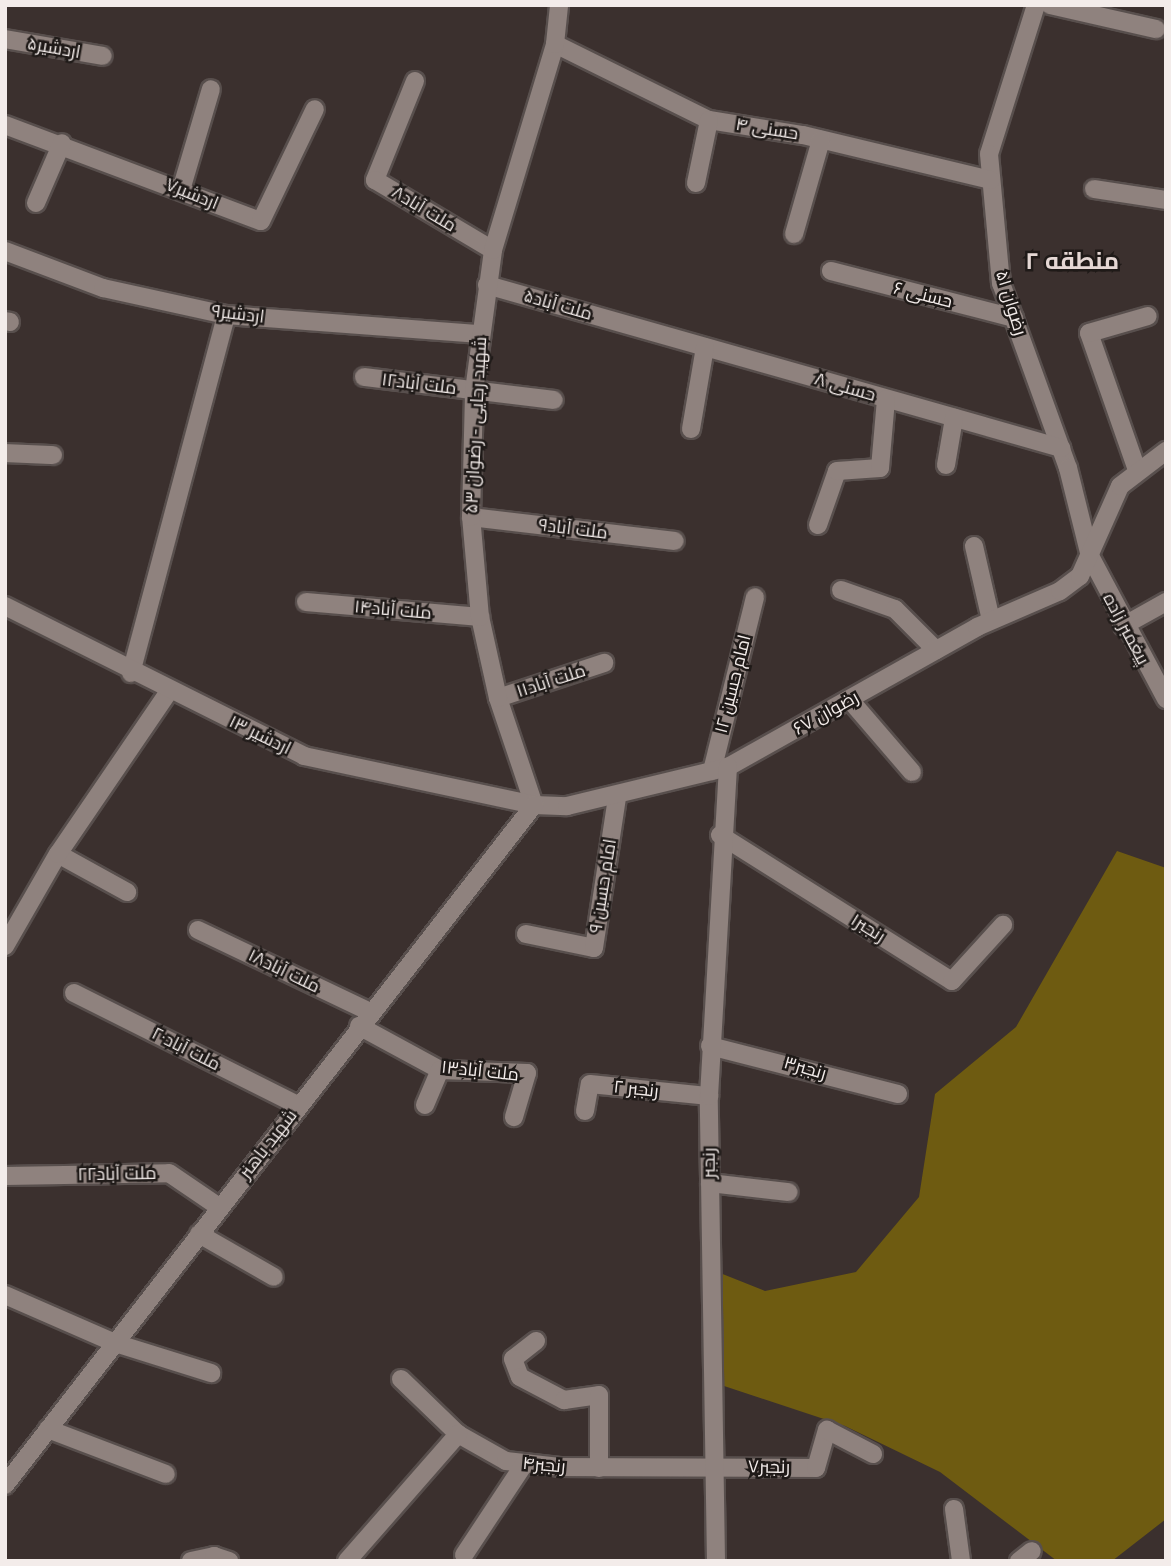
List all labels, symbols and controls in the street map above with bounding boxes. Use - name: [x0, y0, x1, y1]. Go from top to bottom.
- street label: اردشیر۵: [26, 33, 82, 63]
- street label: حسنی ۴: [734, 113, 800, 145]
- street label: اردشیر۷: [162, 174, 222, 214]
- street label: ملت آباد۸: [388, 181, 460, 237]
- district label: منطقه ۲: [1025, 247, 1119, 275]
- street label: رضوان ۵۱: [991, 268, 1031, 338]
- street label: حسنی ۶: [891, 277, 955, 313]
- street label: ملت آباد۵: [521, 285, 595, 325]
- street label: اردشیر۹: [210, 300, 266, 328]
- street label: شهید رجایی - رضوان ۵۳: [461, 336, 491, 514]
- street label: حسنی ۸: [812, 368, 878, 406]
- street label: ملت آباد۱۲: [380, 369, 458, 399]
- street label: ملت آباد۹: [537, 514, 609, 544]
- street label: پیغمبر زاده: [1098, 590, 1154, 668]
- street label: ملت آباد۱۴: [353, 596, 433, 624]
- street label: امام حسین ۱۲: [710, 632, 756, 736]
- street label: ملت آباد۱۱: [514, 660, 588, 702]
- street label: رضوان ۶۷: [790, 686, 862, 740]
- street label: اردشیر ۱۳: [225, 711, 295, 759]
- street label: امام حسین ۹: [585, 837, 621, 935]
- street label: رنجبر۱: [847, 909, 889, 947]
- street label: ملت آباد۱۸: [245, 944, 323, 998]
- street label: ملت آباد۲۰: [148, 1023, 224, 1075]
- street label: رنجبر۳: [781, 1052, 829, 1084]
- street label: ملت آباد۱۳: [440, 1056, 520, 1086]
- street label: رنجبر ۲: [612, 1076, 660, 1102]
- street label: شهید باهنر: [234, 1105, 302, 1183]
- street label: رنجبر: [698, 1147, 720, 1179]
- street label: ملت آباد۲۲: [77, 1163, 157, 1185]
- street label: رنجبر۴: [522, 1452, 566, 1478]
- street label: رنجبر۷: [748, 1456, 790, 1478]

